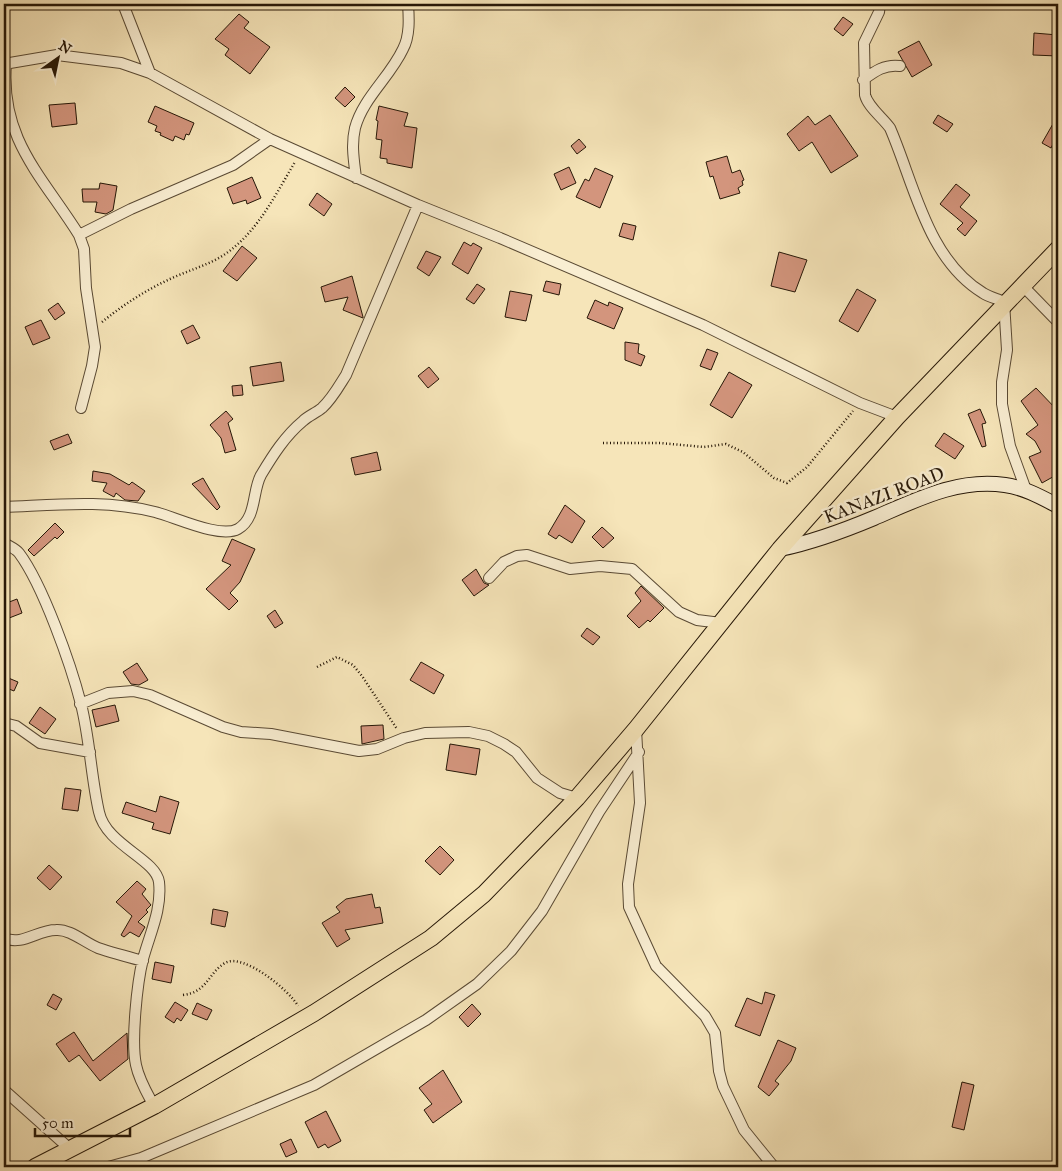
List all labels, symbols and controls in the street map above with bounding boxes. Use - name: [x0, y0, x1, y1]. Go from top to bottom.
- north arrow: [32, 32, 82, 82]
- text: N: [55, 37, 75, 58]
- street label: KANAZI ROAD: [821, 462, 947, 528]
- scale bar: [35, 1106, 130, 1138]
- text: 50 m: [42, 1114, 74, 1132]

